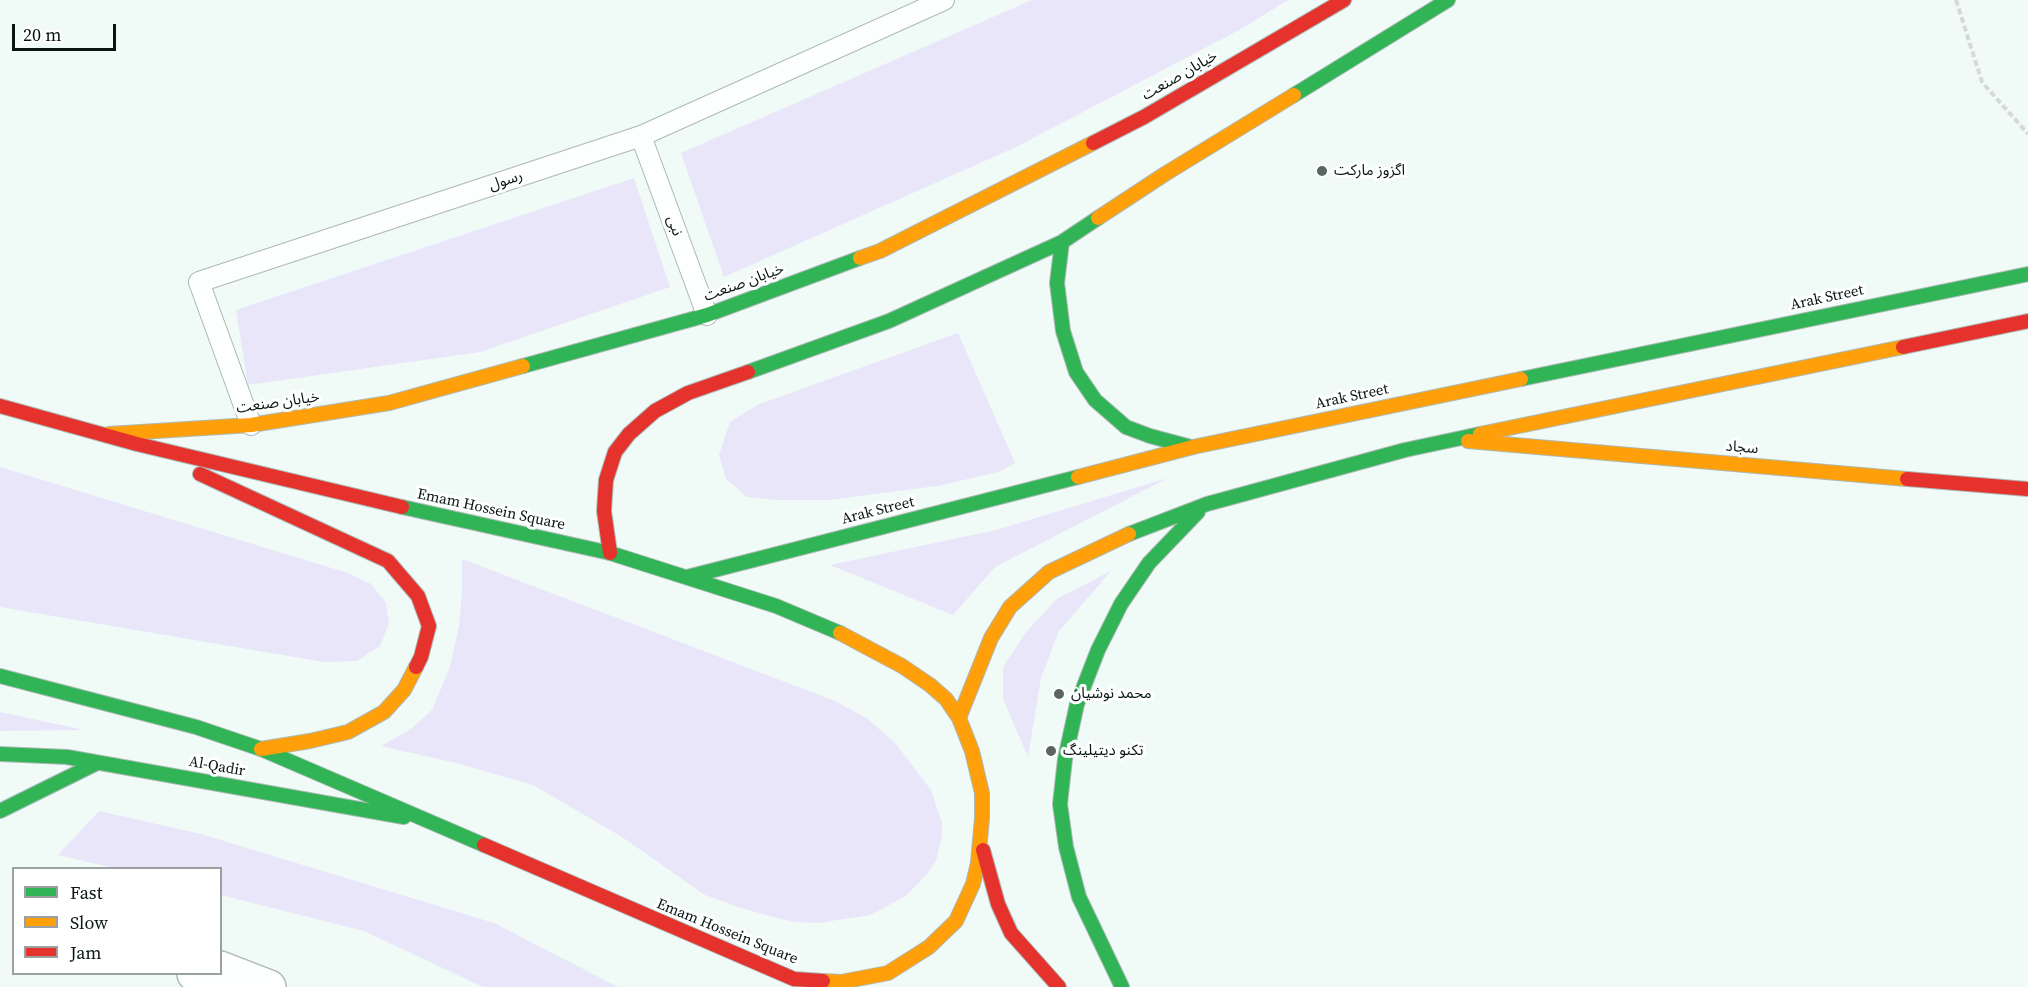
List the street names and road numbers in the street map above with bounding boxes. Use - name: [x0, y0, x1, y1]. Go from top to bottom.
- street label: خیابان صنعت: [1139, 47, 1221, 105]
- street label: رسول: [487, 167, 525, 195]
- street label: نبی: [662, 213, 686, 239]
- street label: خیابان صنعت: [702, 260, 786, 306]
- street label: Arak Street: [1789, 281, 1865, 315]
- street label: Arak Street: [1314, 380, 1390, 414]
- street label: خیابان صنعت: [235, 388, 321, 418]
- street label: سجاد: [1725, 438, 1759, 458]
- street label: Emam Hossein Square: [415, 486, 567, 534]
- street label: Arak Street: [840, 493, 916, 529]
- street label: Al-Qadir: [187, 753, 247, 781]
- street label: Emam Hossein Square: [654, 895, 800, 969]

